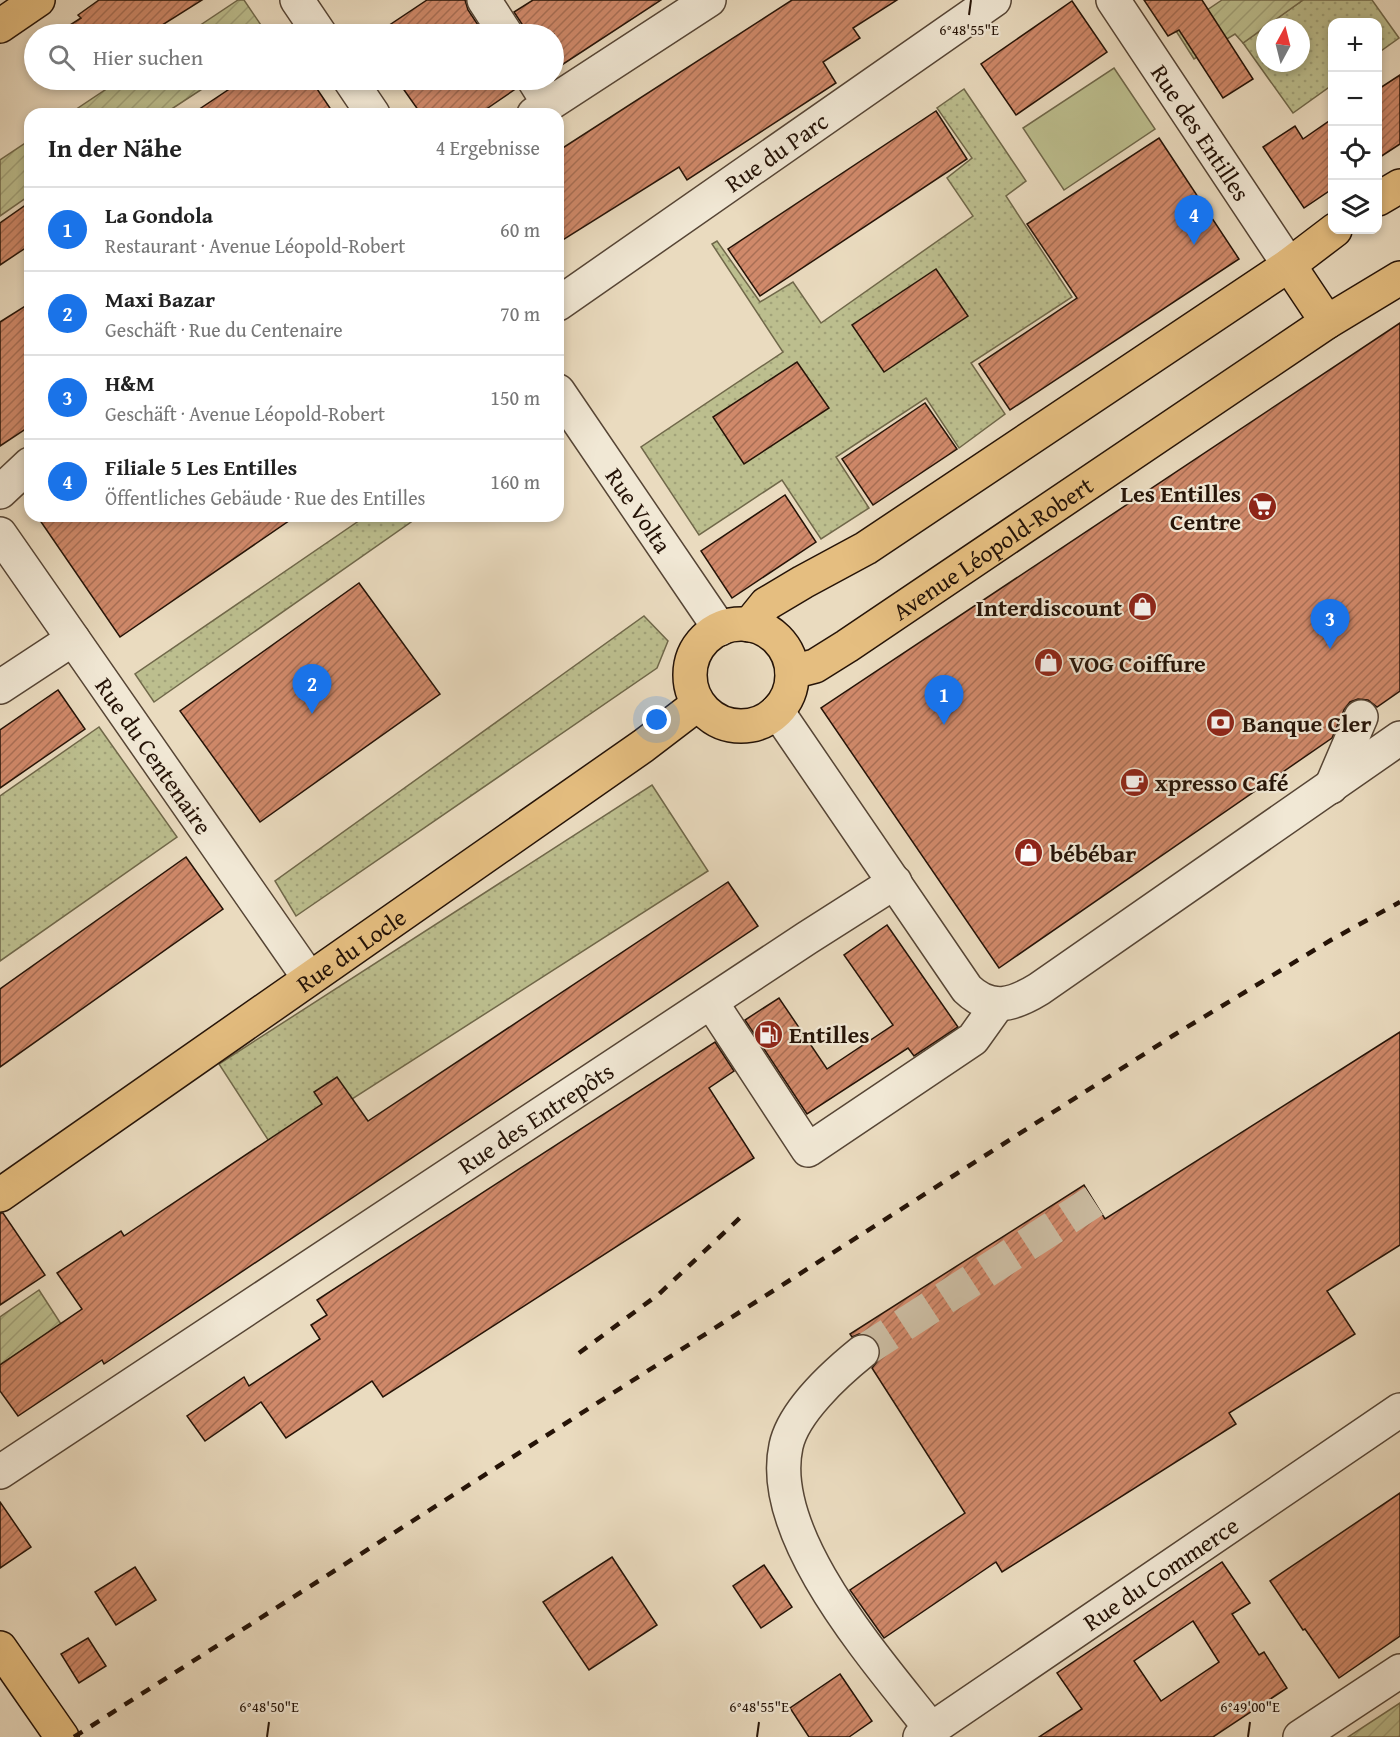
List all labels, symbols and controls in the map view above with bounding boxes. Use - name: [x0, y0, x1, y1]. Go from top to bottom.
- north arrow: [1256, 18, 1310, 72]
- map controls: [1328, 18, 1382, 234]
- button: +: [1328, 18, 1382, 72]
- text: 6°48'55"E: [939, 19, 999, 40]
- search box: [24, 24, 564, 90]
- icon: search: [45, 41, 78, 74]
- text: Hier suchen: [93, 41, 203, 73]
- street label: Rue des Entilles: [1143, 57, 1259, 208]
- button: −: [1328, 72, 1382, 126]
- street label: Rue du Parc: [717, 103, 835, 200]
- button: locate: [1328, 126, 1382, 180]
- text: In der Nähe: [48, 128, 182, 167]
- text: 4 Ergebnisse: [436, 133, 540, 162]
- button: layers: [1328, 180, 1382, 234]
- pin: 4: [1174, 196, 1214, 245]
- text: La Gondola: [105, 199, 213, 231]
- text: 1: [62, 215, 73, 244]
- text: 60 m: [500, 215, 540, 244]
- text: Restaurant · Avenue Léopold-Robert: [105, 231, 405, 260]
- text: Maxi Bazar: [105, 283, 215, 315]
- text: 2: [62, 299, 73, 328]
- text: 70 m: [500, 299, 540, 328]
- text: Geschäft · Rue du Centenaire: [105, 315, 343, 344]
- text: H&M: [105, 367, 155, 399]
- text: 3: [62, 383, 73, 412]
- text: 150 m: [490, 383, 540, 412]
- text: Geschäft · Avenue Léopold-Robert: [105, 399, 385, 428]
- text: Filiale 5 Les Entilles: [105, 451, 297, 483]
- street label: Rue Volta: [597, 460, 681, 560]
- text: 4: [62, 467, 73, 496]
- text: 160 m: [490, 467, 540, 496]
- street label: Avenue Léopold-Robert: [885, 467, 1100, 628]
- place label: Les Entilles Centre: [1121, 476, 1241, 539]
- text: Öffentliches Gebäude · Rue des Entilles: [105, 483, 426, 512]
- supermarket icon: Les Entilles Centre: [1246, 491, 1278, 523]
- place label: Interdiscount: [976, 590, 1122, 625]
- shop icon: Interdiscount: [1127, 591, 1159, 623]
- pin: 3: [1310, 600, 1350, 649]
- place label: VOG Coiffure: [1069, 646, 1206, 681]
- shop icon: VOG Coiffure: [1032, 647, 1064, 679]
- pin: 2: [292, 664, 332, 714]
- street label: Rue du Centenaire: [87, 670, 221, 841]
- pin: 1: [924, 676, 964, 725]
- your location: [642, 705, 671, 734]
- place label: Banque Cler: [1242, 706, 1371, 741]
- bank icon: Banque Cler: [1205, 707, 1237, 739]
- place label: xpresso Café: [1155, 765, 1289, 800]
- cafe icon: xpresso Café: [1118, 766, 1150, 798]
- place label: bébébar: [1050, 836, 1136, 871]
- shop icon: bébébar: [1013, 837, 1045, 869]
- street label: Rue du Locle: [289, 899, 413, 1001]
- place label: Entilles: [789, 1017, 870, 1052]
- fuel station icon: Entilles: [752, 1018, 784, 1050]
- street label: Rue des Entrepôts: [451, 1053, 620, 1182]
- street label: Rue du Commerce: [1076, 1508, 1245, 1639]
- text: 6°48'50"E: [239, 1696, 299, 1717]
- text: 6°48'55"E: [729, 1696, 789, 1717]
- text: 6°49'00"E: [1220, 1696, 1280, 1717]

